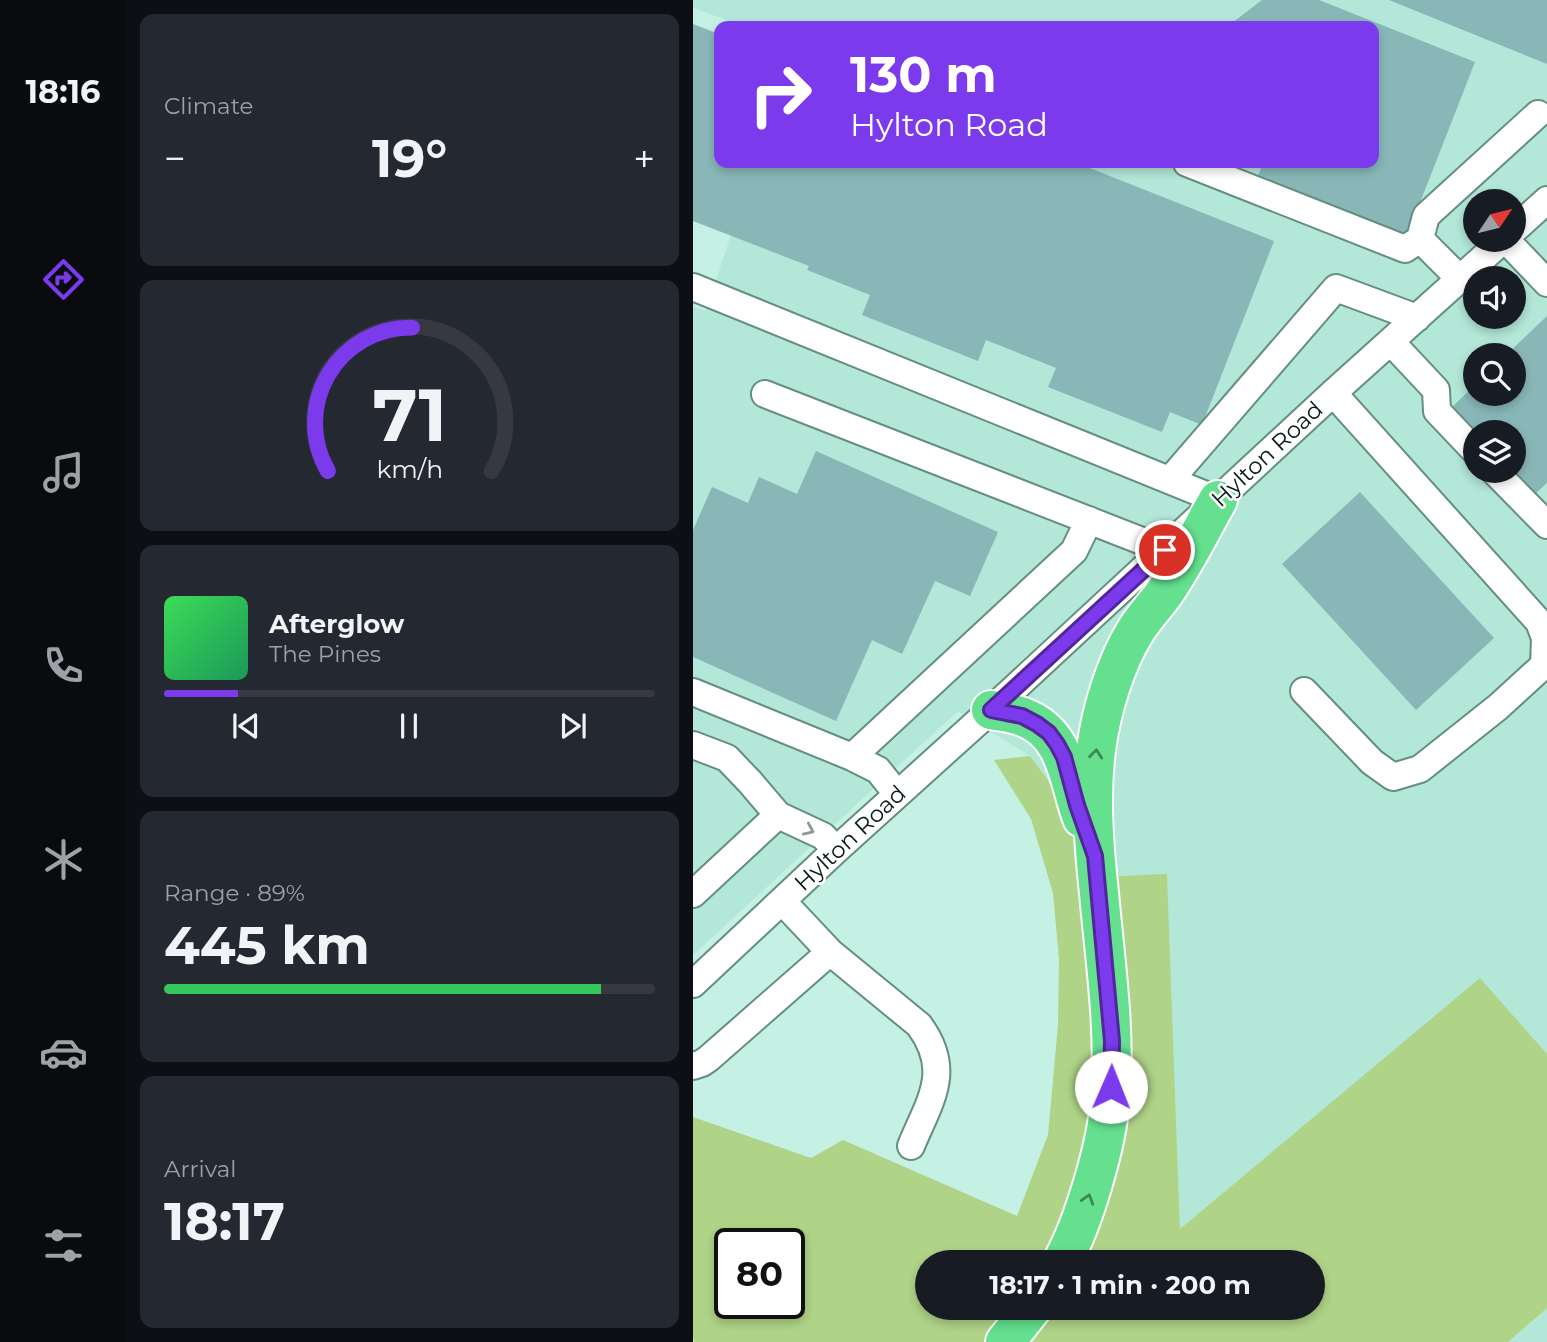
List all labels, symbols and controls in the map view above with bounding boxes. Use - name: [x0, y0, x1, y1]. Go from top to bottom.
- text: 130 m: [850, 45, 997, 104]
- icon: right: [735, 49, 826, 140]
- text: 18:16: [26, 72, 100, 111]
- text: Climate: [164, 92, 253, 120]
- text: Hylton Road: [850, 105, 1048, 144]
- text: 19°: [372, 127, 447, 190]
- text: −: [164, 135, 186, 182]
- text: +: [633, 135, 655, 182]
- north arrow: [1463, 189, 1526, 252]
- map controls: [1463, 189, 1526, 483]
- icon: directions: [39, 255, 88, 304]
- button: sound: [1463, 266, 1526, 329]
- button: search: [1463, 343, 1526, 406]
- text: 71: [372, 372, 447, 460]
- street label: Hylton Road: [1205, 395, 1329, 513]
- button: layers: [1463, 420, 1526, 483]
- icon: music: [39, 448, 88, 497]
- text: km/h: [376, 454, 443, 484]
- pin: [1135, 520, 1195, 580]
- icon: arrive: [1146, 531, 1184, 569]
- text: Afterglow: [269, 608, 404, 640]
- text: The Pines: [269, 640, 381, 668]
- icon: phone: [39, 641, 88, 690]
- icon: previous: [227, 707, 265, 745]
- icon: pause: [390, 707, 428, 745]
- icon: next: [554, 707, 592, 745]
- one-way arrow: [1088, 749, 1103, 760]
- street label: Hylton Road: [788, 779, 912, 897]
- one-way arrow: [802, 821, 814, 835]
- icon: climate: [39, 835, 88, 884]
- text: Range · 89%: [164, 879, 305, 907]
- text: 445 km: [164, 914, 370, 977]
- icon: car: [39, 1028, 88, 1077]
- position arrow: [1074, 1050, 1148, 1124]
- text: Arrival: [164, 1155, 237, 1183]
- text: 18:17: [164, 1190, 285, 1253]
- one-way arrow: [1080, 1193, 1094, 1205]
- icon: filters: [39, 1221, 88, 1270]
- speed limit sign: 80: [714, 1228, 805, 1319]
- text: 18:17 · 1 min · 200 m: [989, 1269, 1251, 1301]

